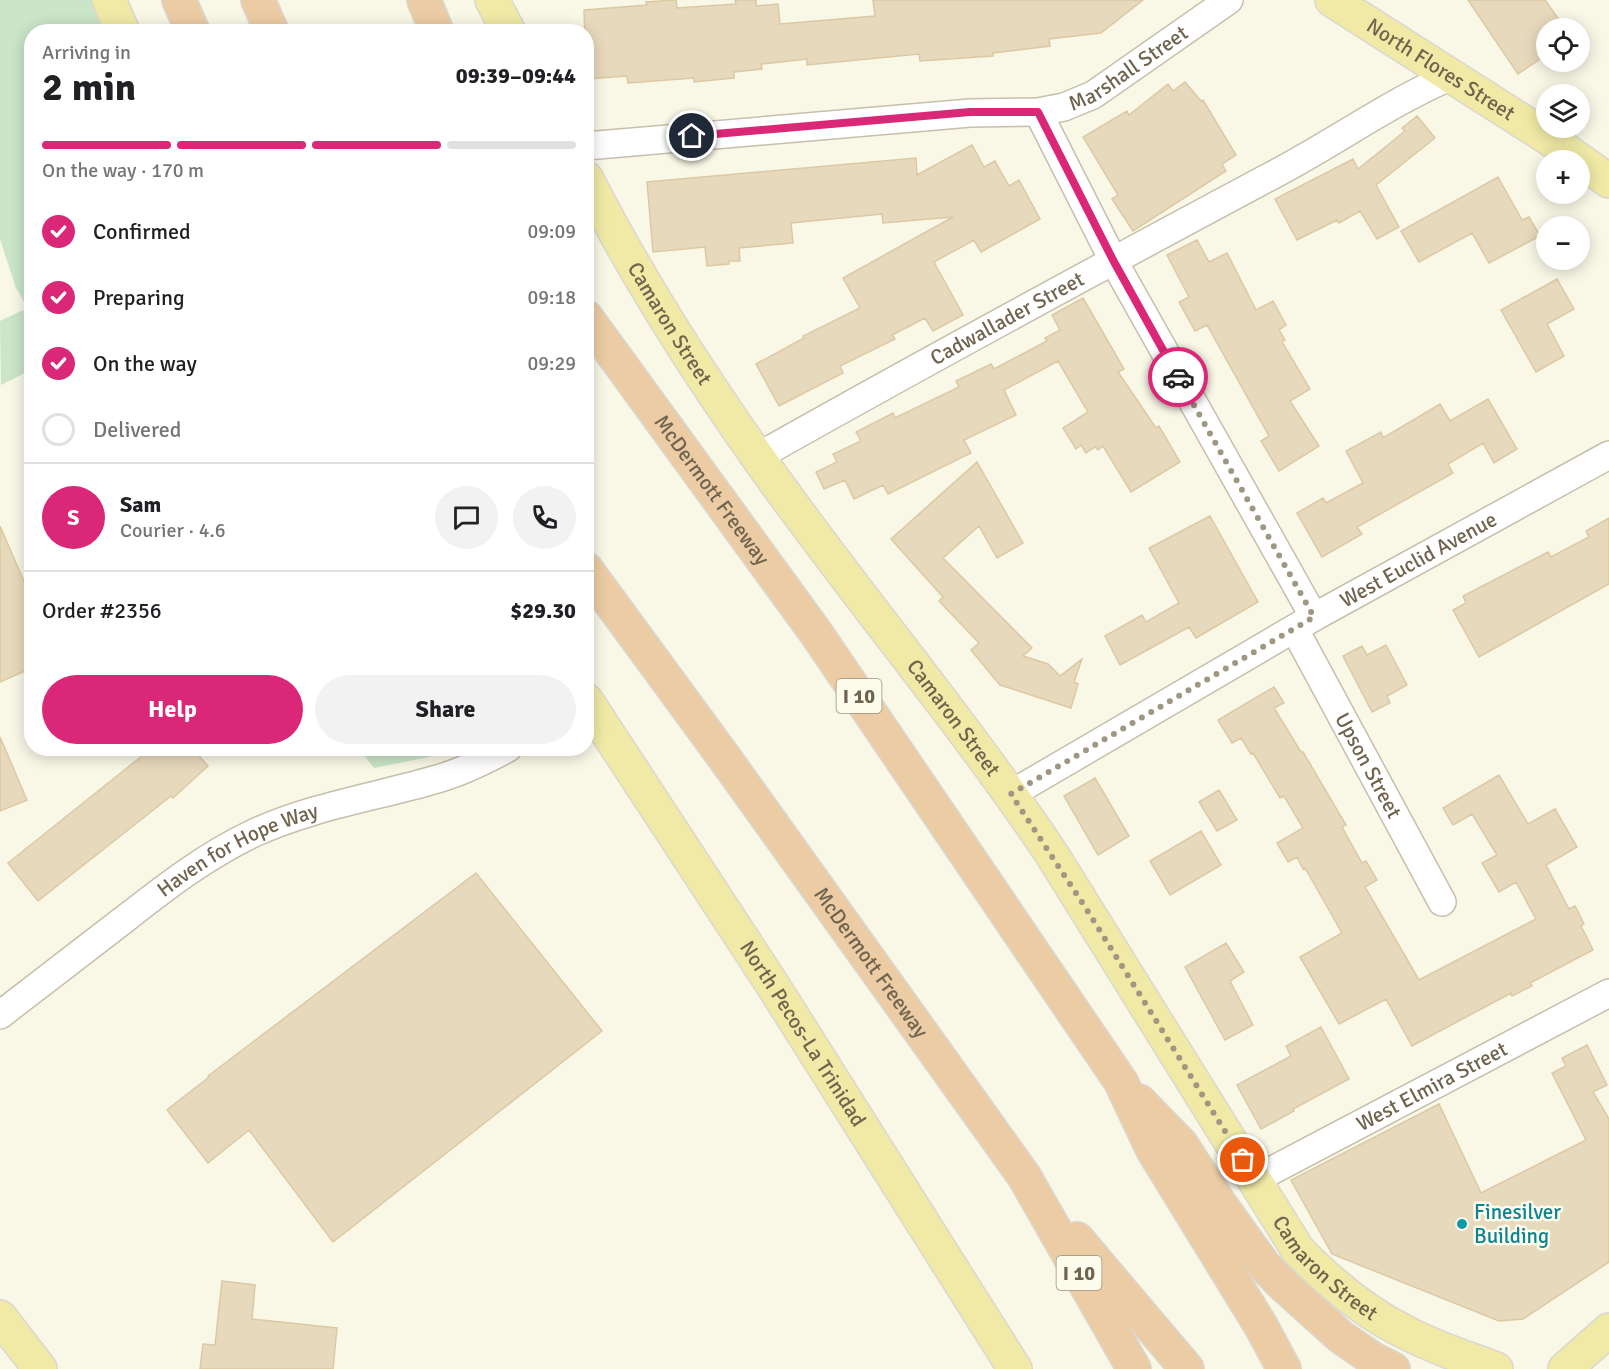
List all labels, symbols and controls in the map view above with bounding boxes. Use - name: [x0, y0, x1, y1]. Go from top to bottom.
- street label: North Flores Street: [1362, 12, 1520, 126]
- map controls: [1536, 18, 1590, 270]
- button: locate: [1536, 18, 1590, 72]
- street label: Marshall Street: [1065, 20, 1193, 117]
- text: Arriving in: [42, 40, 131, 65]
- text: 09:39–09:44: [456, 62, 576, 89]
- text: 2 min: [42, 63, 136, 111]
- button: layers: [1536, 84, 1590, 138]
- pin: [666, 110, 717, 161]
- icon: home: [675, 119, 708, 152]
- button: +: [1536, 150, 1590, 204]
- text: On the way · 170 m: [42, 158, 204, 183]
- icon: check: [42, 215, 75, 248]
- button: −: [1536, 216, 1590, 270]
- text: Confirmed: [93, 218, 191, 245]
- text: 09:09: [527, 219, 576, 244]
- street label: Camaron Street: [622, 258, 718, 390]
- street label: Cadwallader Street: [926, 266, 1089, 371]
- icon: check: [42, 281, 75, 314]
- text: Preparing: [93, 284, 185, 311]
- text: 09:18: [527, 285, 576, 310]
- icon: check: [42, 347, 75, 380]
- courier: [1148, 347, 1208, 407]
- text: On the way: [93, 350, 197, 377]
- text: 09:29: [527, 351, 576, 376]
- icon: car: [1162, 361, 1195, 394]
- street label: McDermott Freeway: [649, 410, 775, 570]
- text: Delivered: [93, 416, 181, 443]
- button: chat: [435, 486, 498, 549]
- button: phone: [513, 486, 576, 549]
- text: Sam: [120, 491, 161, 518]
- text: S: [67, 504, 80, 531]
- street label: West Euclid Avenue: [1335, 506, 1501, 613]
- text: Courier · 4.6: [120, 518, 226, 543]
- text: Order #2356: [42, 597, 162, 624]
- text: $29.30: [510, 597, 576, 624]
- street label: Camaron Street: [901, 654, 1006, 781]
- button: Help: [42, 675, 303, 744]
- button: Share: [315, 675, 576, 744]
- road number: I 10: [836, 679, 882, 713]
- street label: Upson Street: [1329, 708, 1407, 823]
- street label: Haven for Hope Way: [152, 797, 321, 903]
- street label: McDermott Freeway: [808, 882, 934, 1043]
- street label: North Pecos-La Trinidad: [734, 936, 872, 1131]
- street label: West Elmira Street: [1352, 1036, 1512, 1137]
- pin: [1217, 1134, 1268, 1185]
- icon: bag: [1226, 1143, 1259, 1176]
- place label: Finesilver Building: [1474, 1199, 1561, 1249]
- street label: Camaron Street: [1267, 1211, 1383, 1326]
- marker: Finesilver Building: [1455, 1217, 1469, 1231]
- road number: I 10: [1056, 1256, 1102, 1290]

